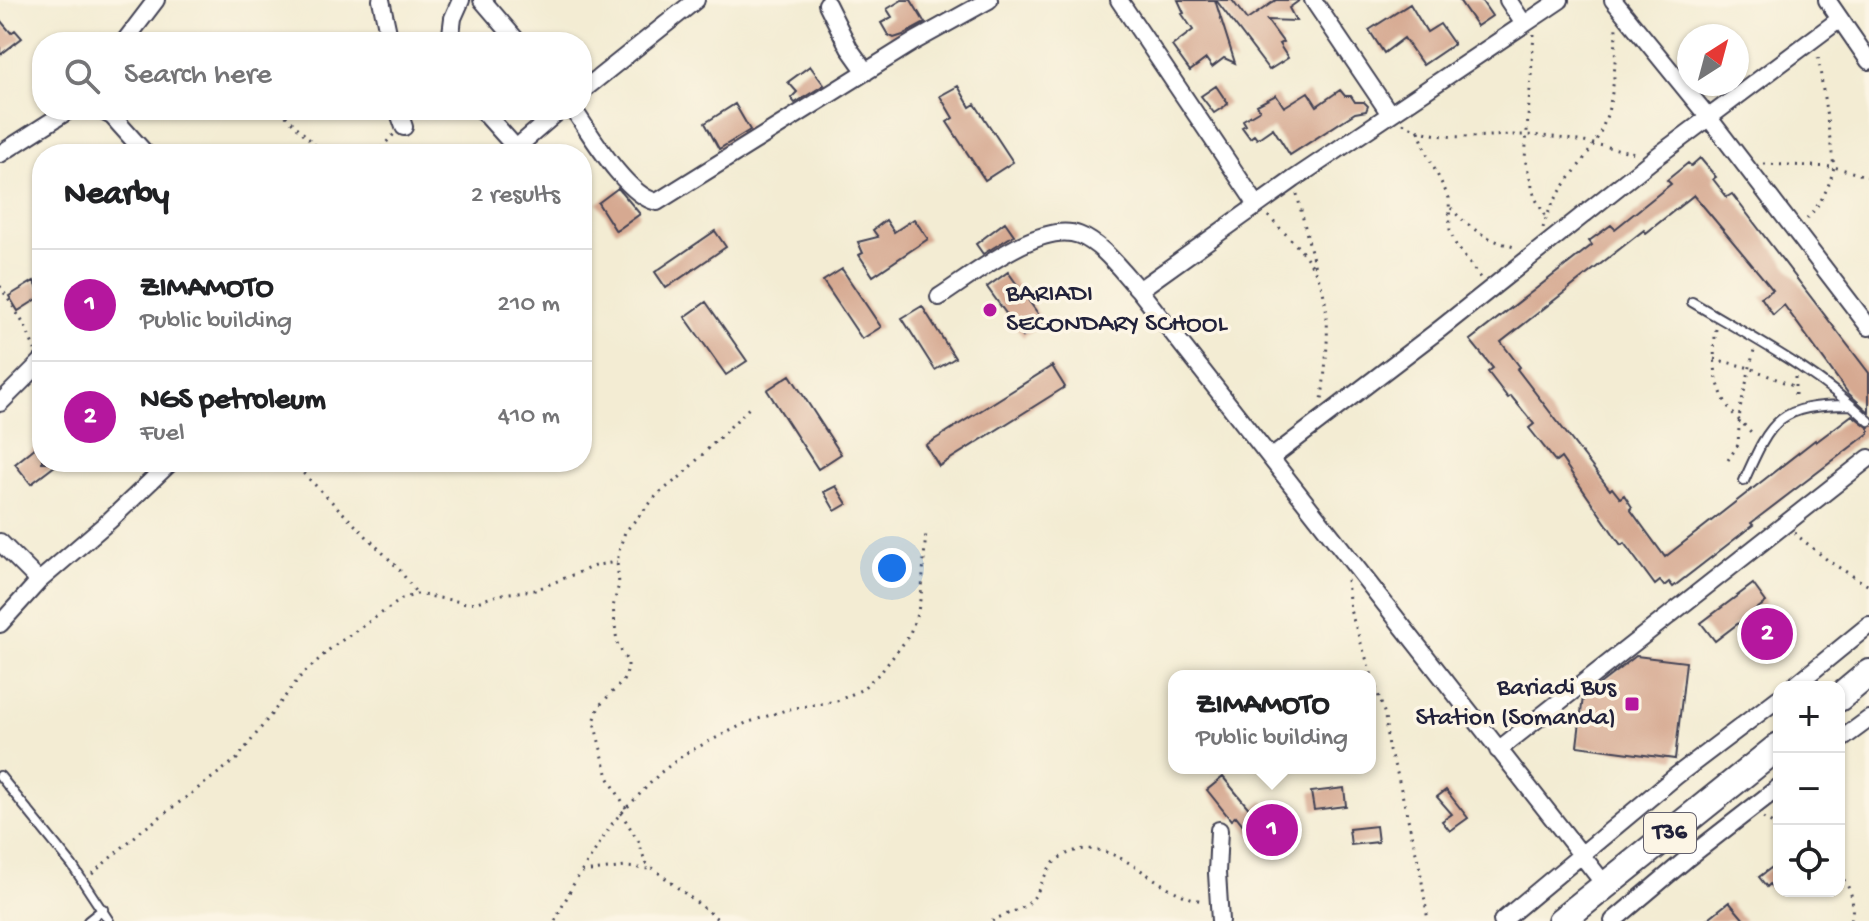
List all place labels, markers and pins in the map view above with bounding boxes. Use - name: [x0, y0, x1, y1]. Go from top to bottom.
- place label: BARIADI SECONDARY SCHOOL: [1005, 280, 1228, 341]
- marker: BARIADI SECONDARY SCHOOL: [981, 301, 999, 319]
- pin: 2: [1741, 604, 1793, 664]
- place label: Bariadi Bus Station (Somanda): [1415, 674, 1617, 735]
- marker: Bariadi Bus Station (Somanda): [1623, 695, 1641, 713]
- pin: 1: [1246, 800, 1298, 860]

